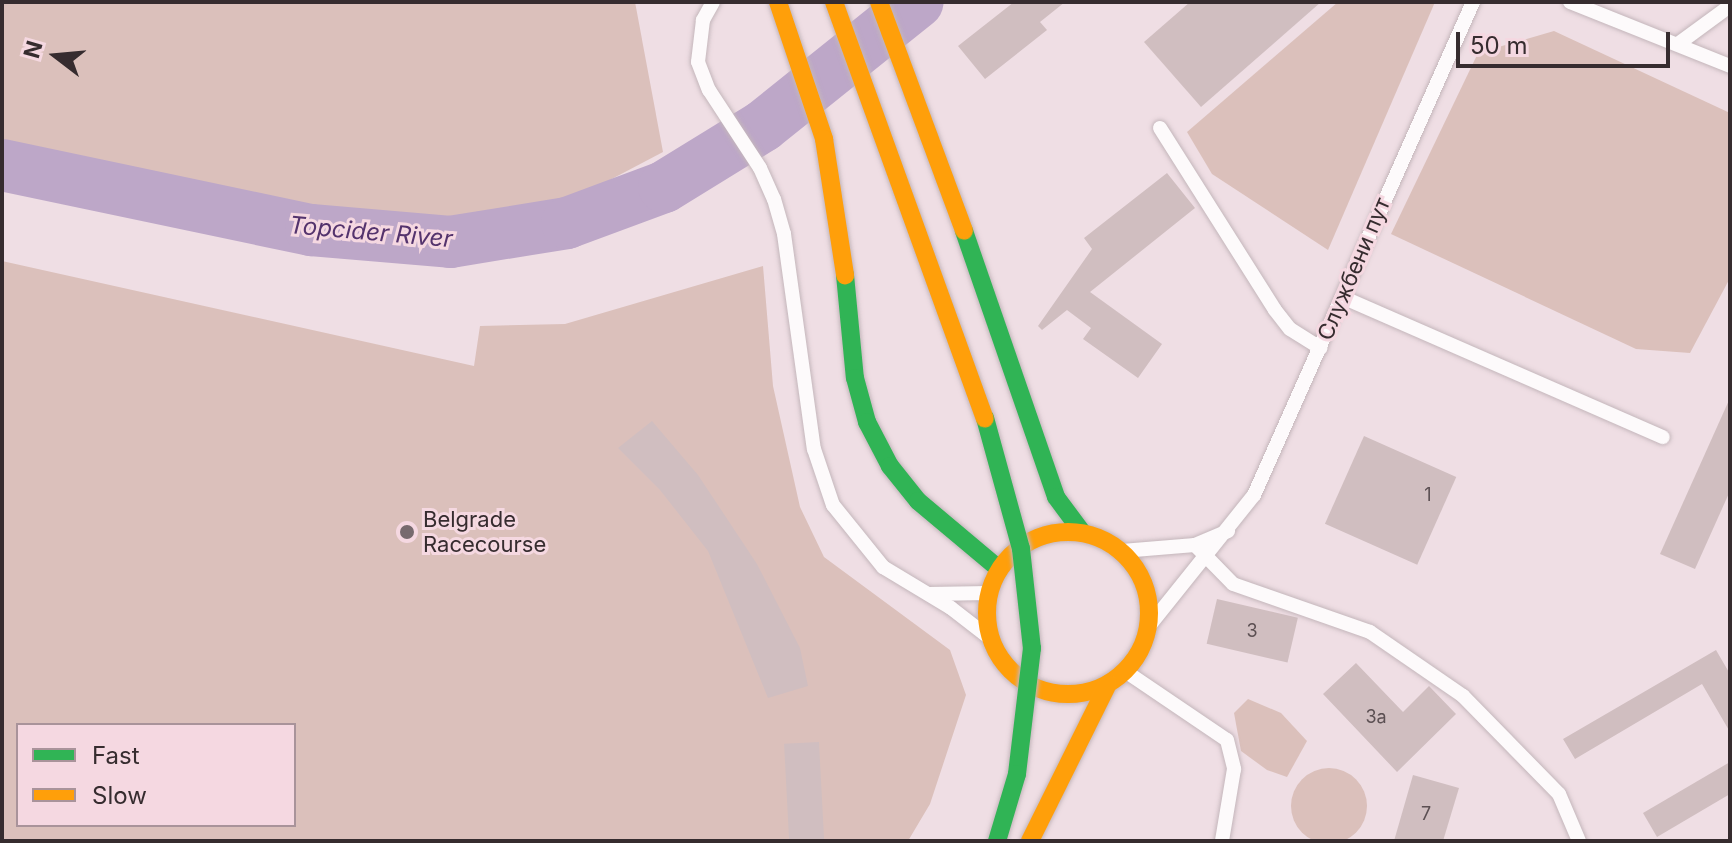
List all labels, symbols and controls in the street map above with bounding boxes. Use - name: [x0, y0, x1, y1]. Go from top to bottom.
- north arrow: [16, 16, 96, 96]
- scale bar: [1460, 16, 1674, 66]
- text: 50 m: [1470, 31, 1528, 60]
- text: N: [18, 38, 48, 61]
- street label: Службени пут: [1312, 194, 1396, 344]
- water label: Topcider River: [288, 211, 454, 253]
- house number: 1: [1424, 484, 1432, 506]
- place label: Belgrade Racecourse: [423, 506, 546, 558]
- marker: Belgrade Racecourse: [398, 523, 416, 541]
- house number: 3: [1246, 620, 1258, 642]
- house number: 3a: [1365, 706, 1387, 728]
- legend: [16, 723, 296, 827]
- text: Fast: [92, 741, 140, 770]
- text: Slow: [92, 781, 147, 810]
- house number: 7: [1421, 803, 1431, 825]

